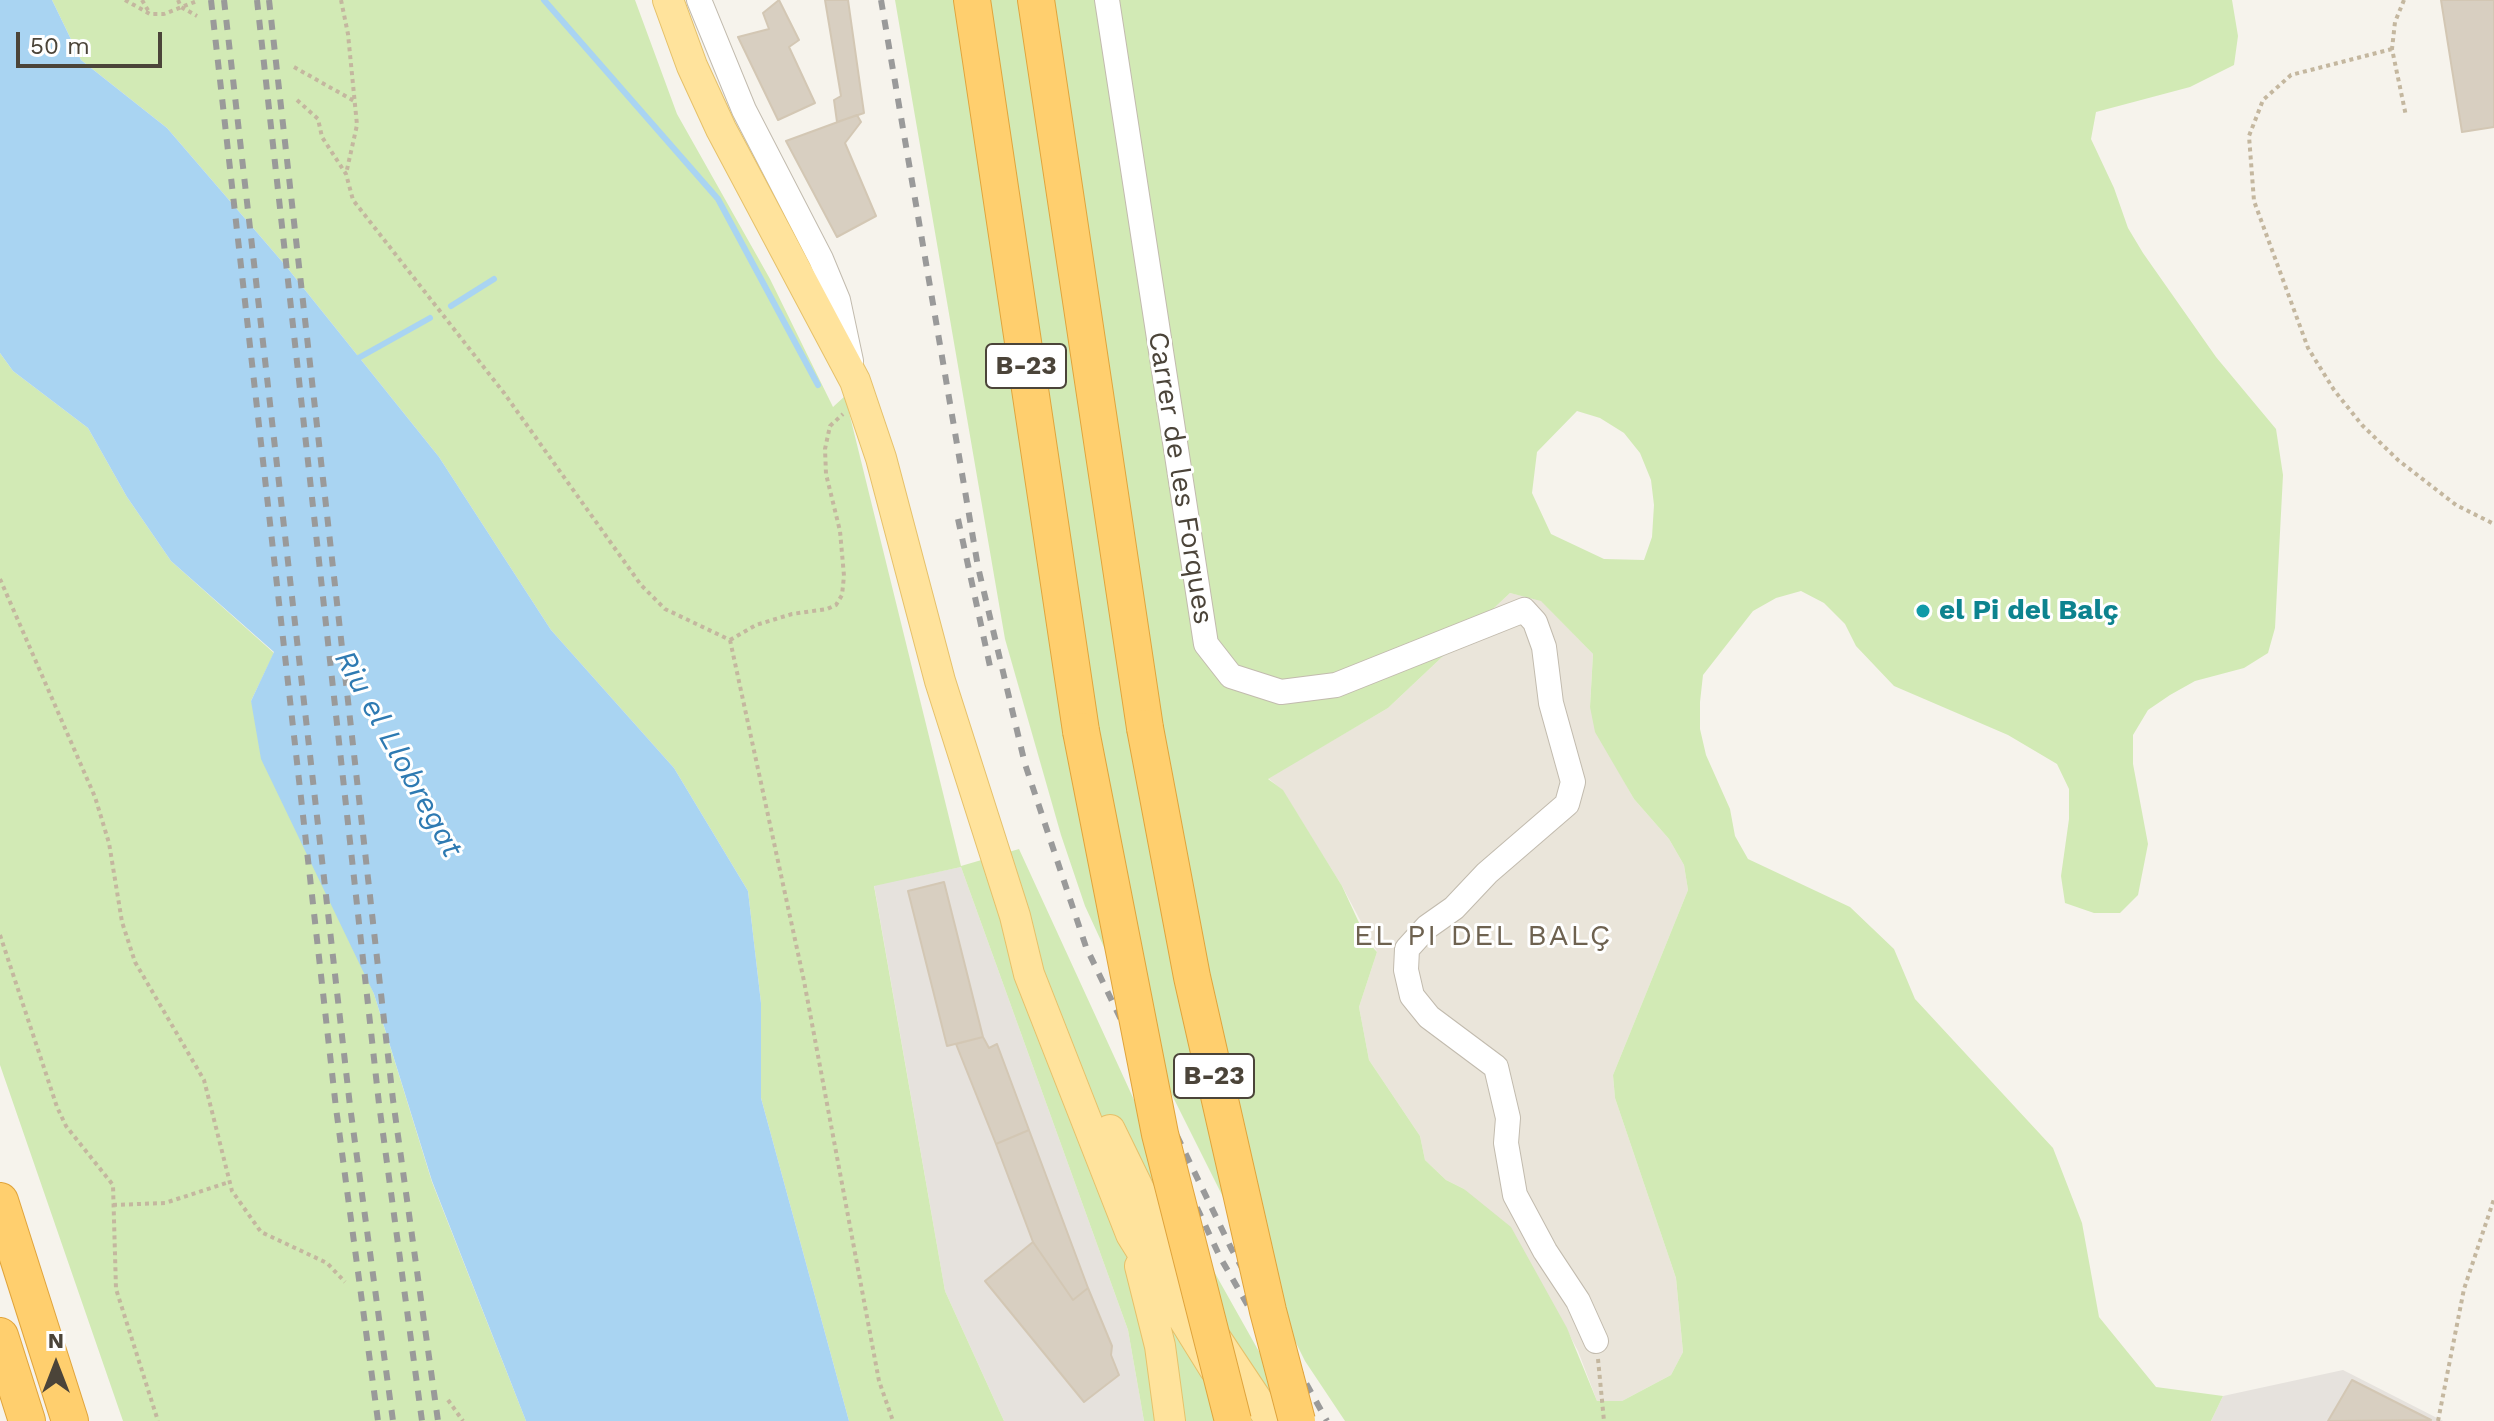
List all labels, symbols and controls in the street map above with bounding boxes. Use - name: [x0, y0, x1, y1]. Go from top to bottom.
- scale bar: [20, 16, 166, 66]
- text: 50 m: [30, 32, 90, 60]
- street label: Carrer de les Forques: [1140, 329, 1220, 627]
- road number: B-23: [986, 344, 1066, 388]
- place label: el Pi del Balç: [1939, 594, 2119, 628]
- marker: el Pi del Balç: [1914, 602, 1932, 620]
- water label: Riu el Llobregat: [326, 644, 470, 864]
- district label: EL PI DEL BALÇ: [1354, 918, 1612, 954]
- road number: B-23: [1174, 1054, 1254, 1098]
- north arrow: [16, 1325, 96, 1405]
- text: N: [48, 1328, 64, 1353]

